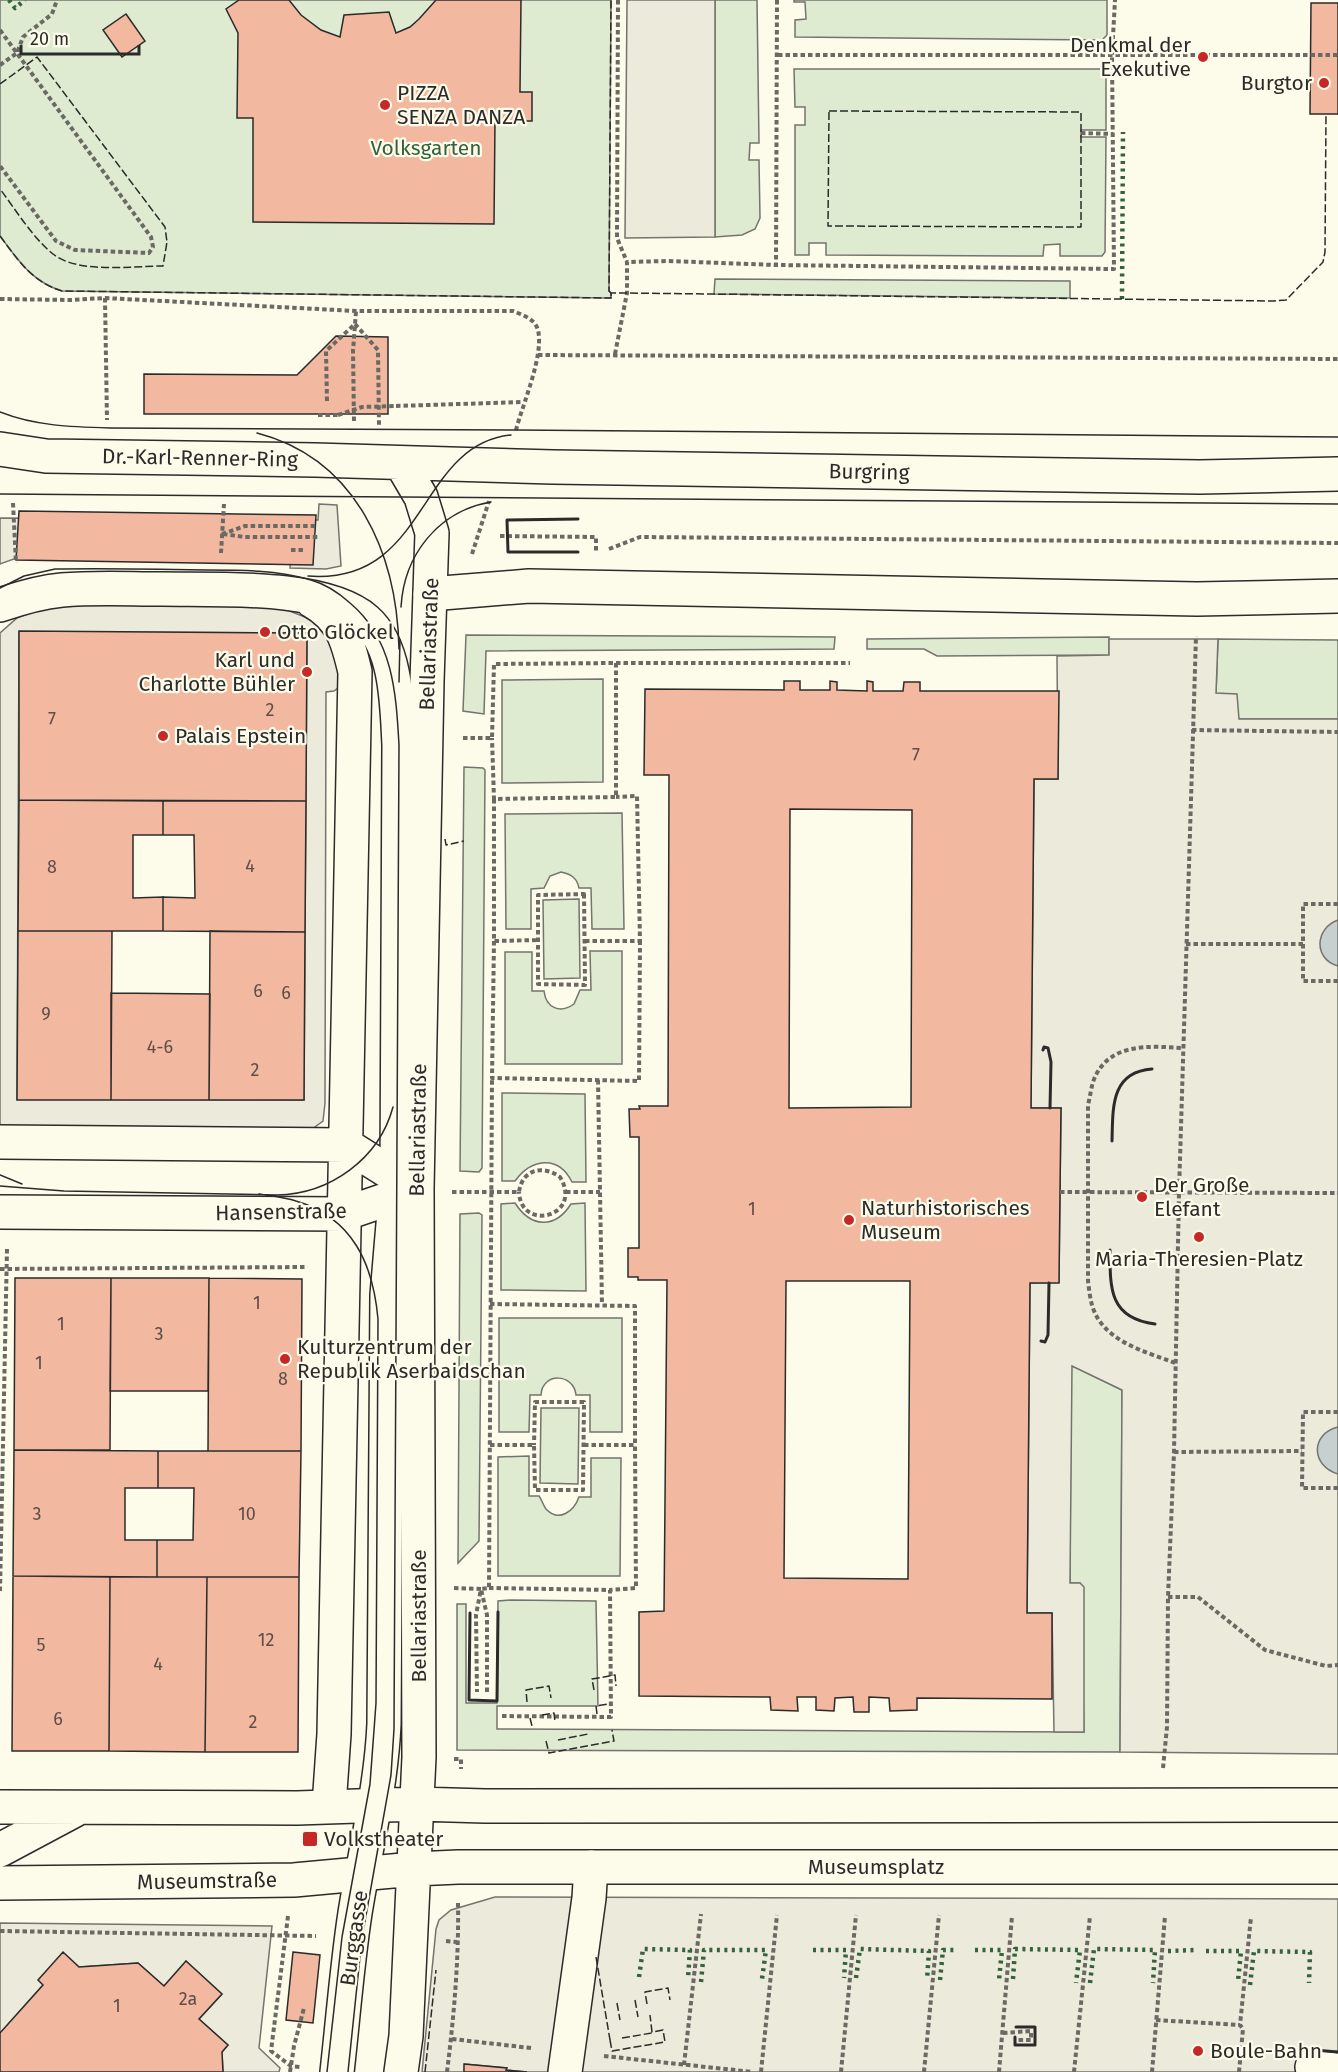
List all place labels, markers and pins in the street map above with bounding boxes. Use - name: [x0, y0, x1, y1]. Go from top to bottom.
- place label: Denkmal der Exekutive: [1070, 32, 1191, 82]
- marker: Denkmal der Exekutive: [1196, 50, 1210, 64]
- place label: Burgtor: [1241, 70, 1312, 96]
- marker: Burgtor: [1317, 76, 1331, 90]
- place label: PIZZA SENZA DANZA: [397, 80, 525, 130]
- marker: PIZZA SENZA DANZA: [378, 98, 392, 112]
- place label: Otto Glöckel: [277, 619, 394, 645]
- marker: Otto Glöckel: [258, 625, 272, 639]
- place label: Karl und Charlotte Bühler: [139, 647, 295, 697]
- marker: Karl und Charlotte Bühler: [300, 665, 314, 679]
- place label: Palais Epstein: [175, 723, 306, 749]
- marker: Palais Epstein: [156, 729, 170, 743]
- place label: Der Große Elefant: [1154, 1172, 1250, 1222]
- marker: Der Große Elefant: [1135, 1190, 1149, 1204]
- place label: Naturhistorisches Museum: [861, 1195, 1030, 1245]
- marker: Naturhistorisches Museum: [842, 1213, 856, 1227]
- marker: Maria-Theresien-Platz: [1192, 1230, 1206, 1244]
- place label: Maria-Theresien-Platz: [1095, 1246, 1303, 1272]
- place label: Kulturzentrum der Republik Aserbaidschan: [297, 1334, 526, 1384]
- marker: Kulturzentrum der Republik Aserbaidschan: [278, 1352, 292, 1366]
- place label: Volkstheater: [324, 1826, 443, 1852]
- marker: Volkstheater: [301, 1830, 319, 1848]
- place label: Boule-Bahn: [1210, 2038, 1322, 2064]
- marker: Boule-Bahn: [1191, 2044, 1205, 2058]

